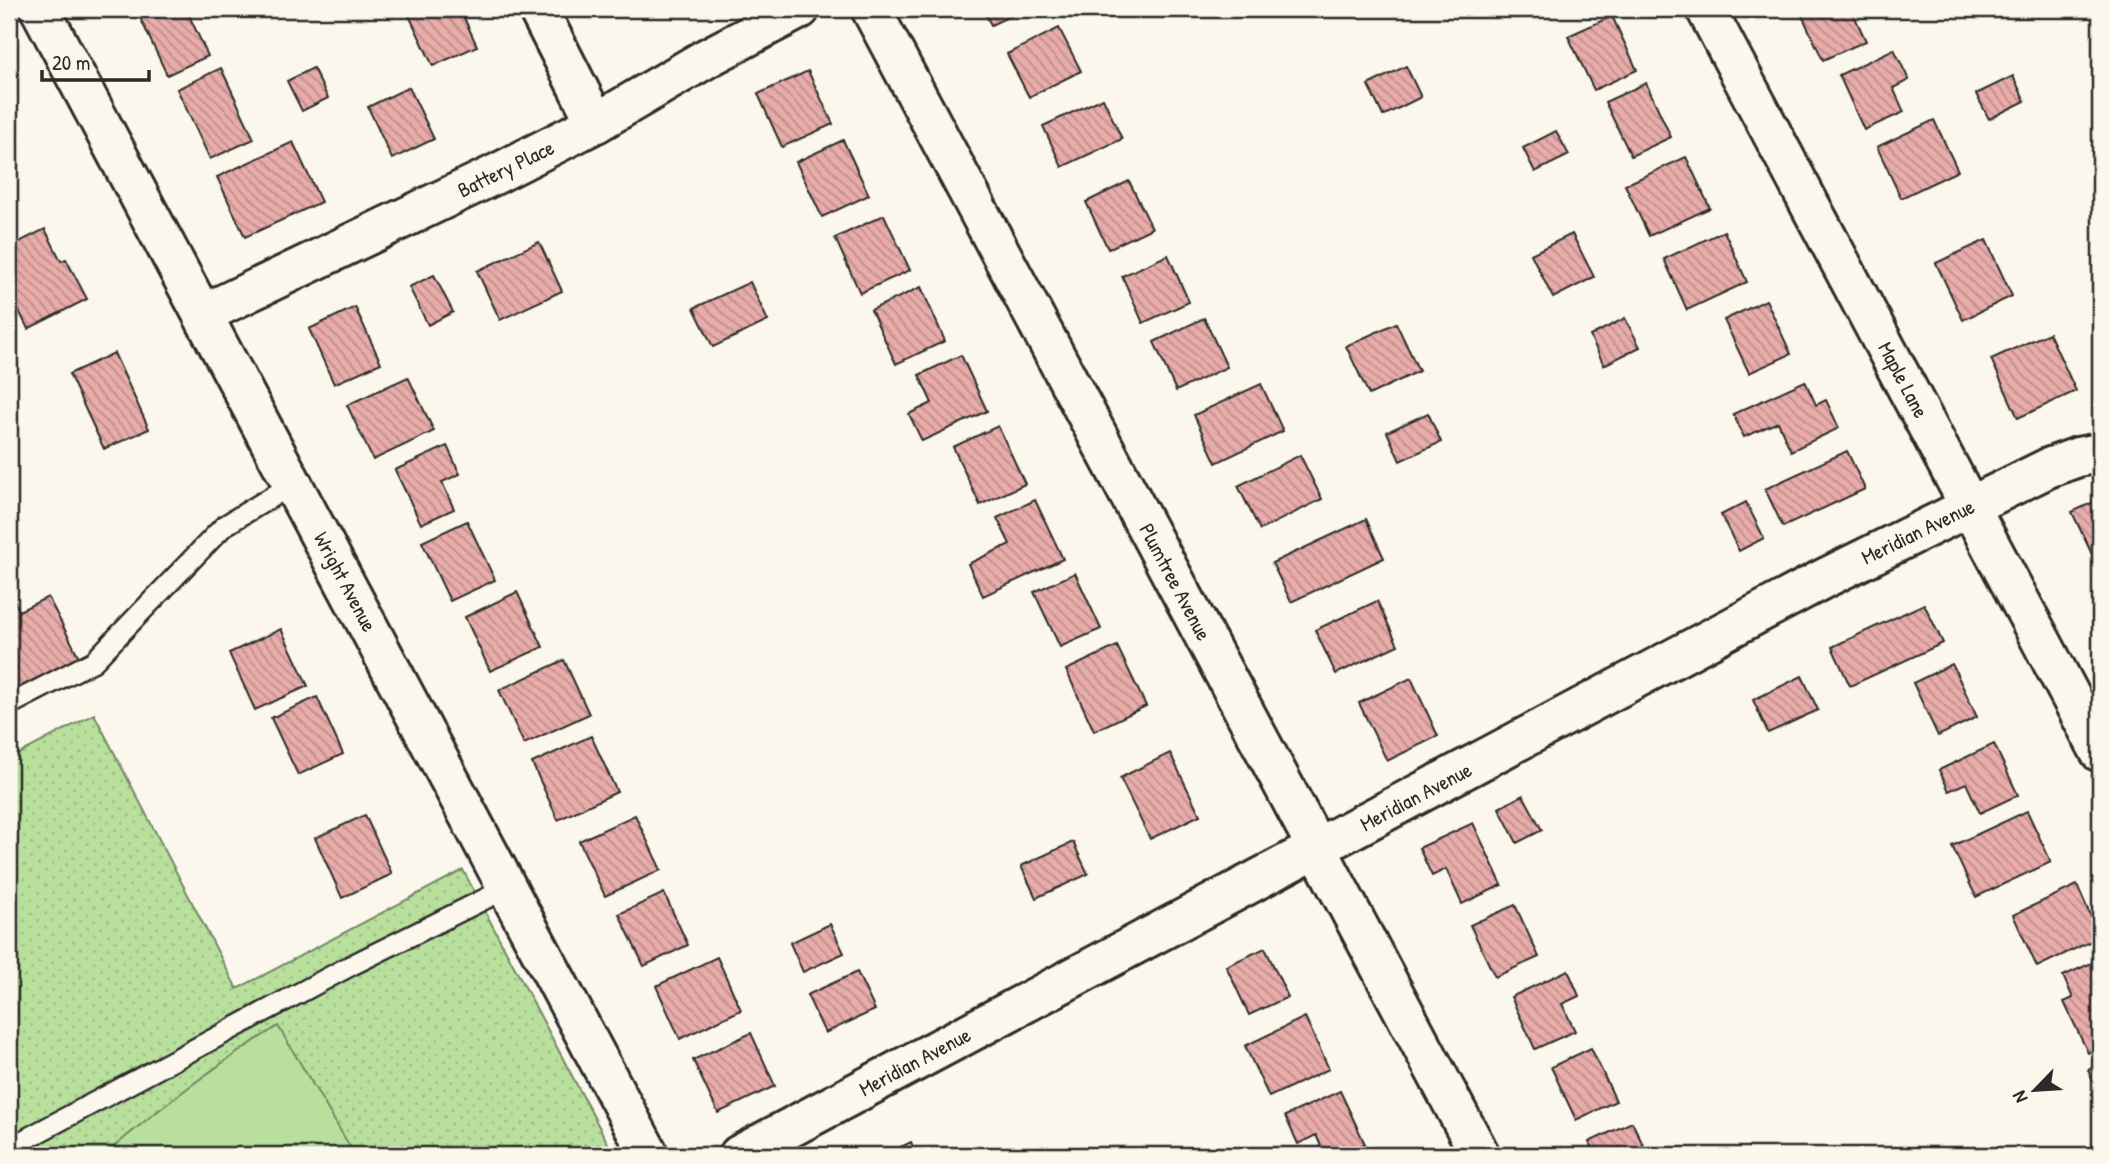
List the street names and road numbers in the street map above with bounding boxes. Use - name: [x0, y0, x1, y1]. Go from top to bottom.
- street label: Battery Place: [453, 133, 559, 204]
- street label: Maple Lane: [1871, 337, 1936, 423]
- street label: Meridian Avenue: [1856, 492, 1979, 571]
- street label: Plumtree Avenue: [1132, 518, 1218, 645]
- street label: Wright Avenue: [307, 527, 384, 637]
- street label: Meridian Avenue: [1355, 755, 1477, 838]
- street label: Meridian Avenue: [854, 1020, 976, 1103]

